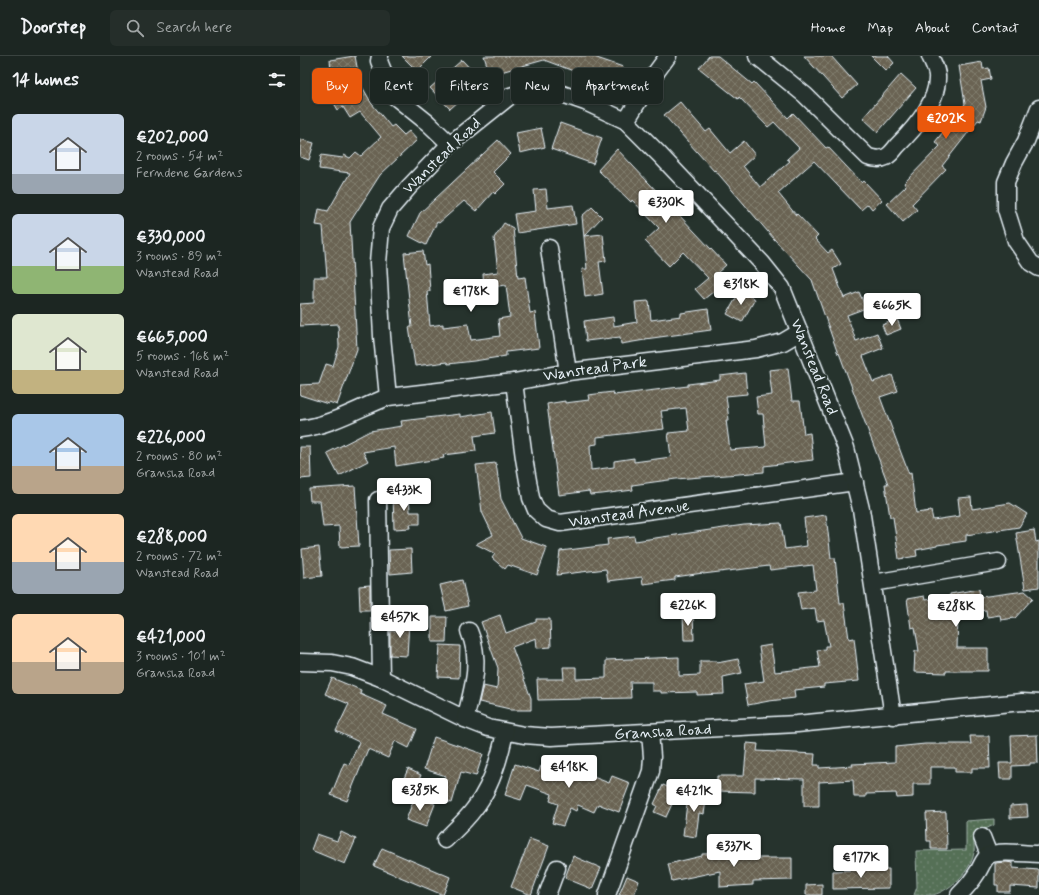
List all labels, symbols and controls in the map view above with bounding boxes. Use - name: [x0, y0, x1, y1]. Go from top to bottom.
- search box: [110, 10, 390, 46]
- text: Doorstep: [20, 15, 86, 40]
- icon: search: [124, 17, 146, 39]
- text: Search here: [156, 18, 232, 38]
- text: Home: [811, 19, 845, 37]
- text: Map: [867, 19, 893, 37]
- text: About: [915, 19, 950, 37]
- text: Contact: [972, 19, 1019, 37]
- chip: Buy: [312, 68, 362, 104]
- chip: Rent: [370, 68, 428, 104]
- chip: Filters: [436, 68, 503, 104]
- chip: New: [511, 68, 564, 104]
- chip: Apartment: [572, 68, 663, 104]
- text: 14 homes: [12, 69, 79, 91]
- icon: filters: [266, 69, 288, 91]
- pin: €202K: [918, 106, 974, 140]
- text: €202K: [926, 110, 966, 127]
- street label: Wanstead Road: [398, 113, 486, 199]
- text: €202,000: [136, 126, 208, 148]
- icon: home: [44, 130, 92, 178]
- text: 2 rooms · 54 m²: [136, 148, 223, 165]
- text: Ferndene Gardens: [136, 165, 242, 182]
- pin: €330K: [638, 190, 694, 224]
- text: €330K: [648, 194, 684, 211]
- text: €330,000: [136, 226, 205, 248]
- icon: home: [44, 230, 92, 278]
- text: 3 rooms · 89 m²: [136, 248, 222, 265]
- text: Wanstead Road: [136, 265, 219, 282]
- pin: €318K: [713, 272, 769, 306]
- text: €318K: [723, 276, 759, 293]
- pin: €178K: [443, 279, 499, 313]
- text: €178K: [452, 283, 490, 300]
- pin: €665K: [864, 293, 920, 327]
- text: €665K: [873, 297, 911, 314]
- street label: Wanstead Road: [785, 316, 843, 418]
- text: €665,000: [136, 326, 208, 348]
- icon: home: [44, 330, 92, 378]
- text: 5 rooms · 168 m²: [136, 348, 229, 365]
- street label: Wanstead Park: [542, 351, 648, 387]
- text: Wanstead Road: [136, 365, 219, 382]
- text: €226,000: [136, 426, 206, 448]
- icon: home: [44, 430, 92, 478]
- text: 2 rooms · 80 m²: [136, 448, 222, 465]
- text: Gransha Road: [136, 465, 215, 482]
- pin: €433K: [376, 478, 432, 512]
- text: €433K: [386, 482, 422, 499]
- street label: Wanstead Avenue: [567, 495, 691, 533]
- text: €288,000: [136, 526, 207, 548]
- icon: home: [44, 530, 92, 578]
- text: 2 rooms · 72 m²: [136, 548, 222, 565]
- text: Wanstead Road: [136, 565, 219, 582]
- pin: €226K: [660, 593, 716, 627]
- pin: €288K: [928, 594, 984, 628]
- text: €226K: [669, 597, 707, 614]
- text: €288K: [937, 598, 975, 615]
- pin: €457K: [372, 605, 428, 639]
- text: €457K: [380, 609, 420, 626]
- text: €421,000: [136, 626, 206, 648]
- icon: home: [44, 630, 92, 678]
- text: 3 rooms · 101 m²: [136, 648, 225, 665]
- text: Gransha Road: [136, 665, 215, 682]
- street label: Gransha Road: [614, 719, 712, 745]
- pin: €418K: [541, 755, 597, 789]
- text: €418K: [550, 759, 588, 776]
- pin: €385K: [392, 778, 448, 812]
- pin: €421K: [666, 779, 722, 813]
- text: €385K: [401, 782, 439, 799]
- text: €421K: [675, 783, 713, 800]
- pin: €337K: [706, 834, 762, 868]
- text: €337K: [716, 838, 752, 855]
- pin: €177K: [833, 845, 889, 879]
- text: €177K: [842, 849, 880, 866]

